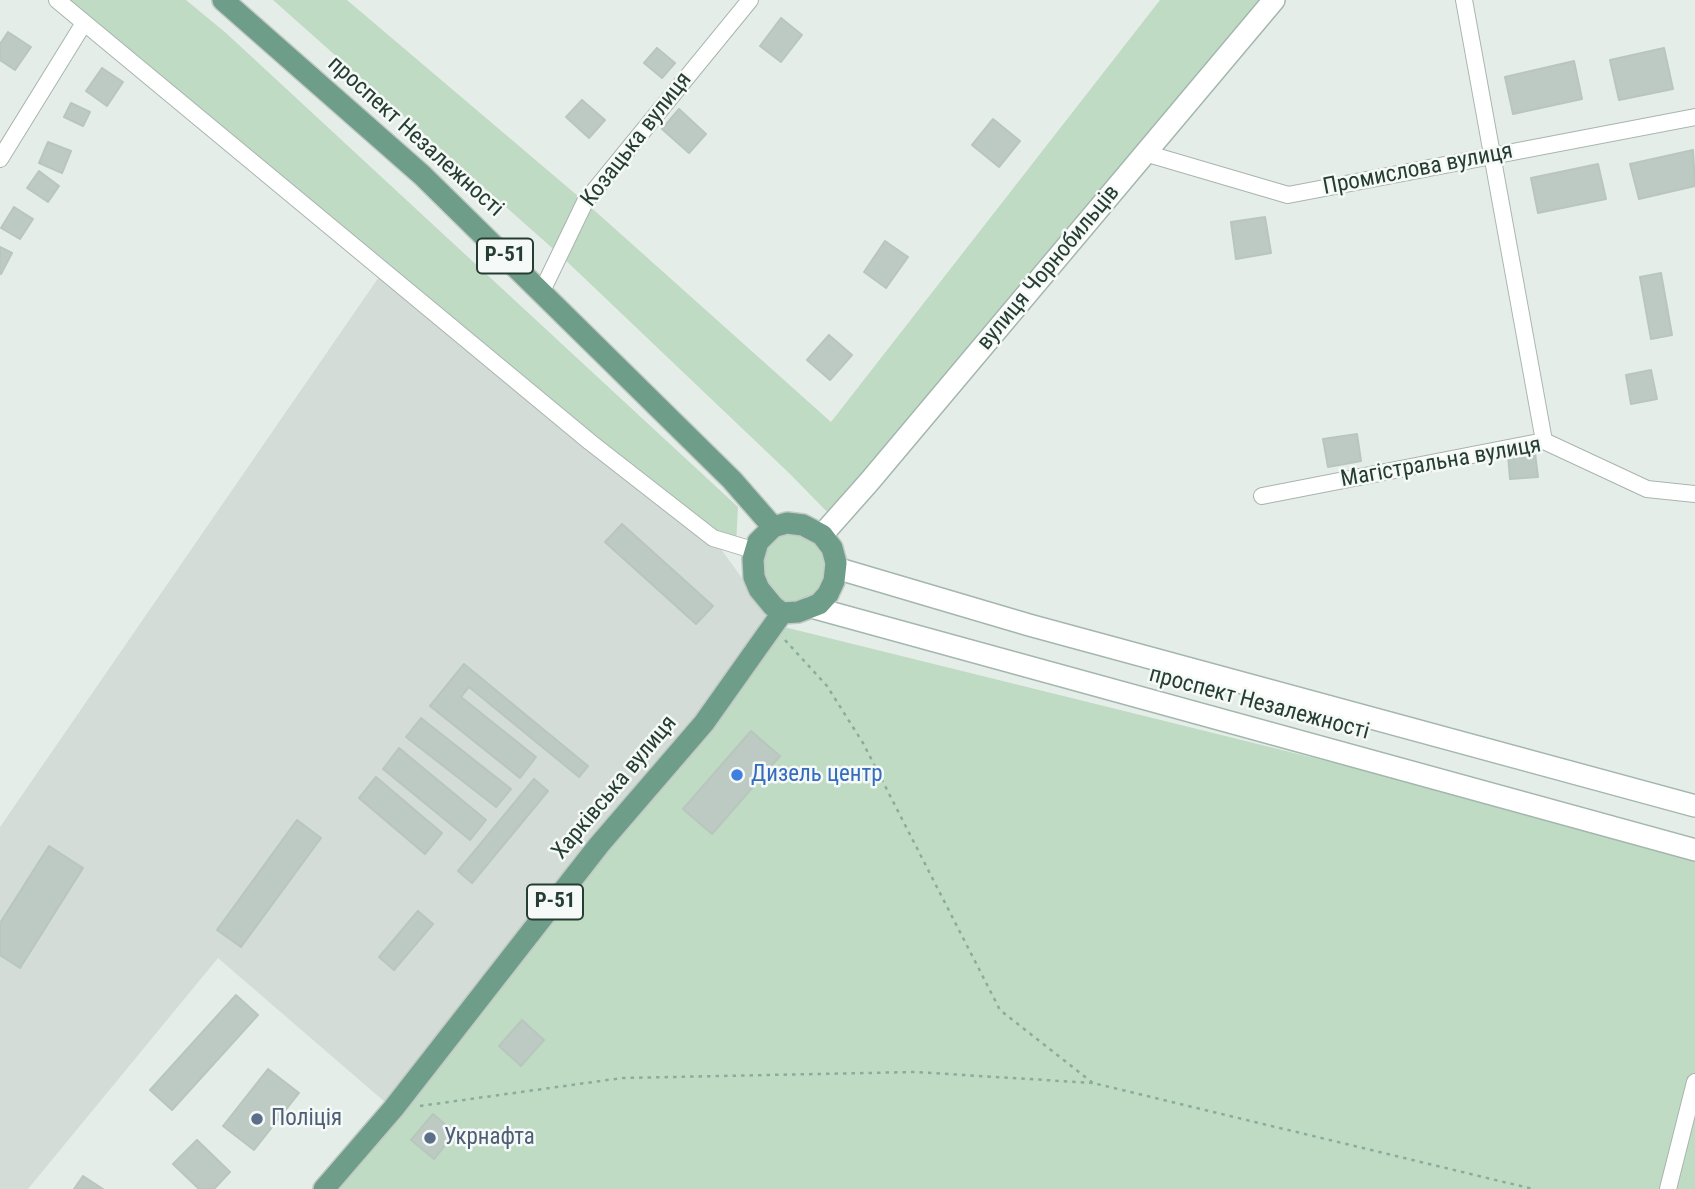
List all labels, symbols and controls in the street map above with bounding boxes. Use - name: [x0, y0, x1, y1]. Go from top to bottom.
- street label: проспект Незалежності: [321, 51, 509, 223]
- street label: Козацька вулиця: [576, 67, 698, 213]
- street label: Промислова вулиця: [1321, 138, 1515, 202]
- street label: вулиця Чорнобильців: [972, 180, 1126, 356]
- road number: Р-51: [477, 238, 533, 274]
- street label: Магістральна вулиця: [1339, 432, 1543, 494]
- street label: проспект Незалежності: [1146, 661, 1372, 747]
- street label: Харківська вулиця: [547, 710, 683, 866]
- place label: Дизель центр: [751, 761, 883, 789]
- marker: Дизель центр: [729, 767, 745, 783]
- road number: Р-51: [527, 884, 583, 920]
- place label: Поліція: [271, 1105, 342, 1133]
- marker: Поліція: [249, 1111, 265, 1127]
- place label: Укрнафта: [444, 1124, 535, 1152]
- marker: Укрнафта: [422, 1130, 438, 1146]

